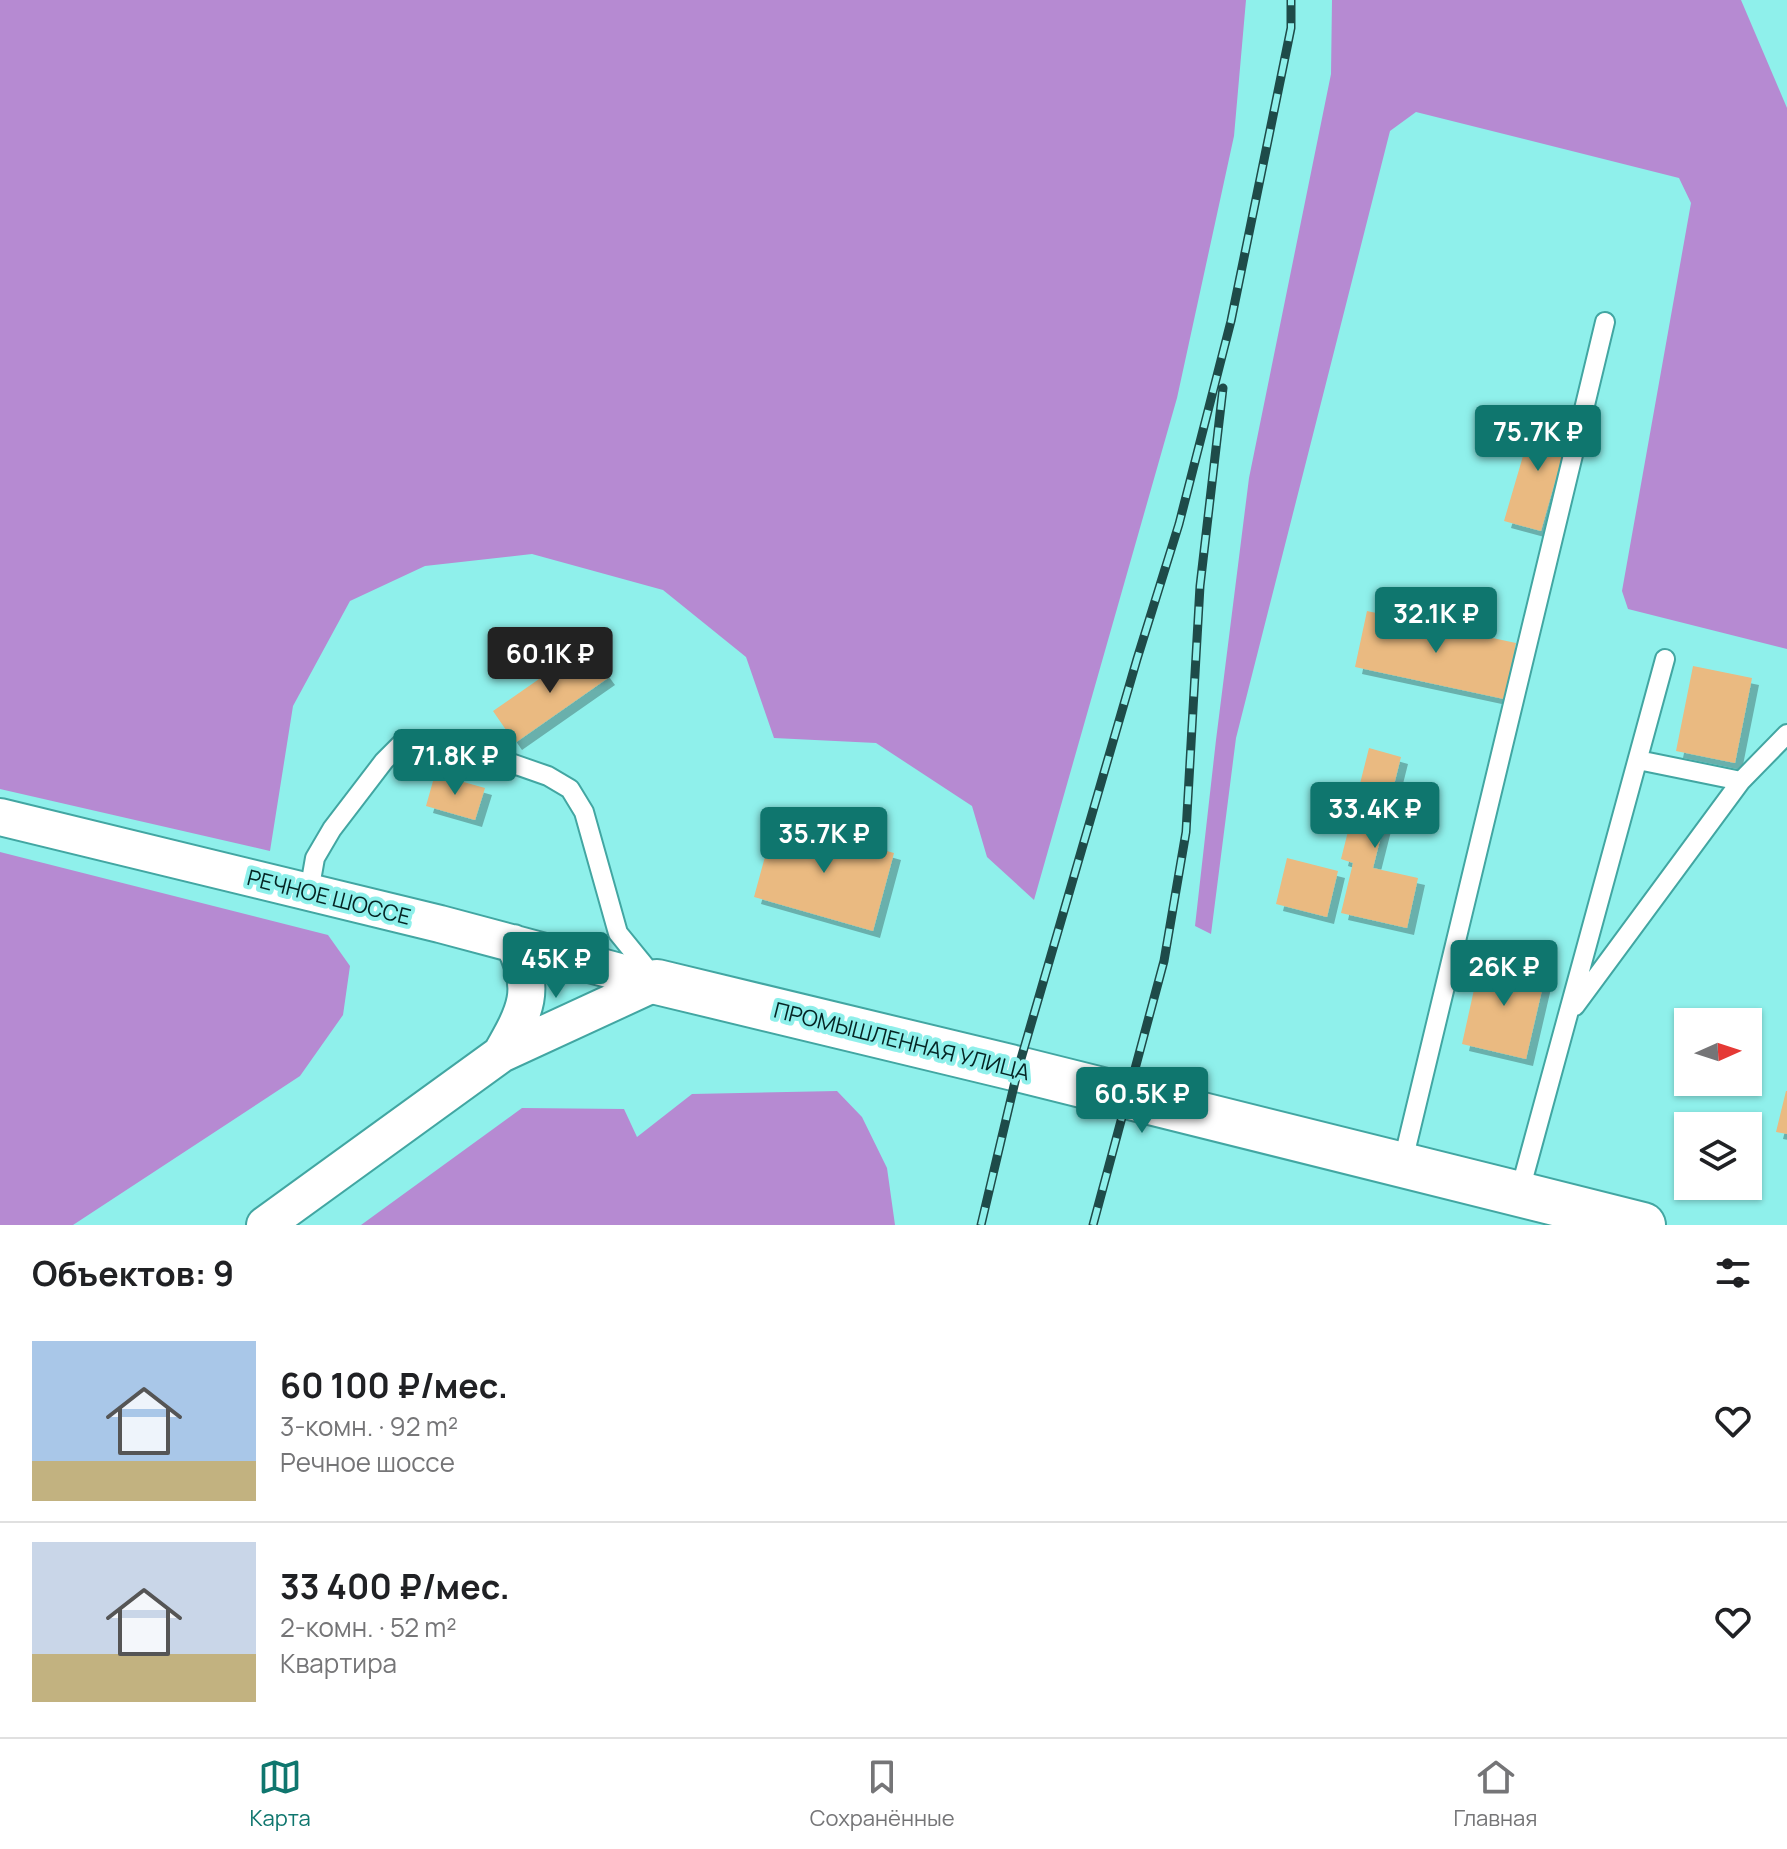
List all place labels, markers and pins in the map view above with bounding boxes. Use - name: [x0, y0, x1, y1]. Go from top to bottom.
- pin: 75.7K ₽: [1464, 405, 1612, 473]
- pin: 32.1K ₽: [1362, 587, 1510, 655]
- pin: 60.1K ₽: [476, 627, 624, 695]
- pin: 71.8K ₽: [381, 729, 529, 797]
- pin: 33.4K ₽: [1301, 782, 1449, 850]
- pin: 35.7K ₽: [750, 807, 898, 875]
- pin: 45K ₽: [500, 932, 612, 1000]
- pin: 26K ₽: [1448, 940, 1560, 1008]
- pin: 60.5K ₽: [1068, 1067, 1216, 1135]

